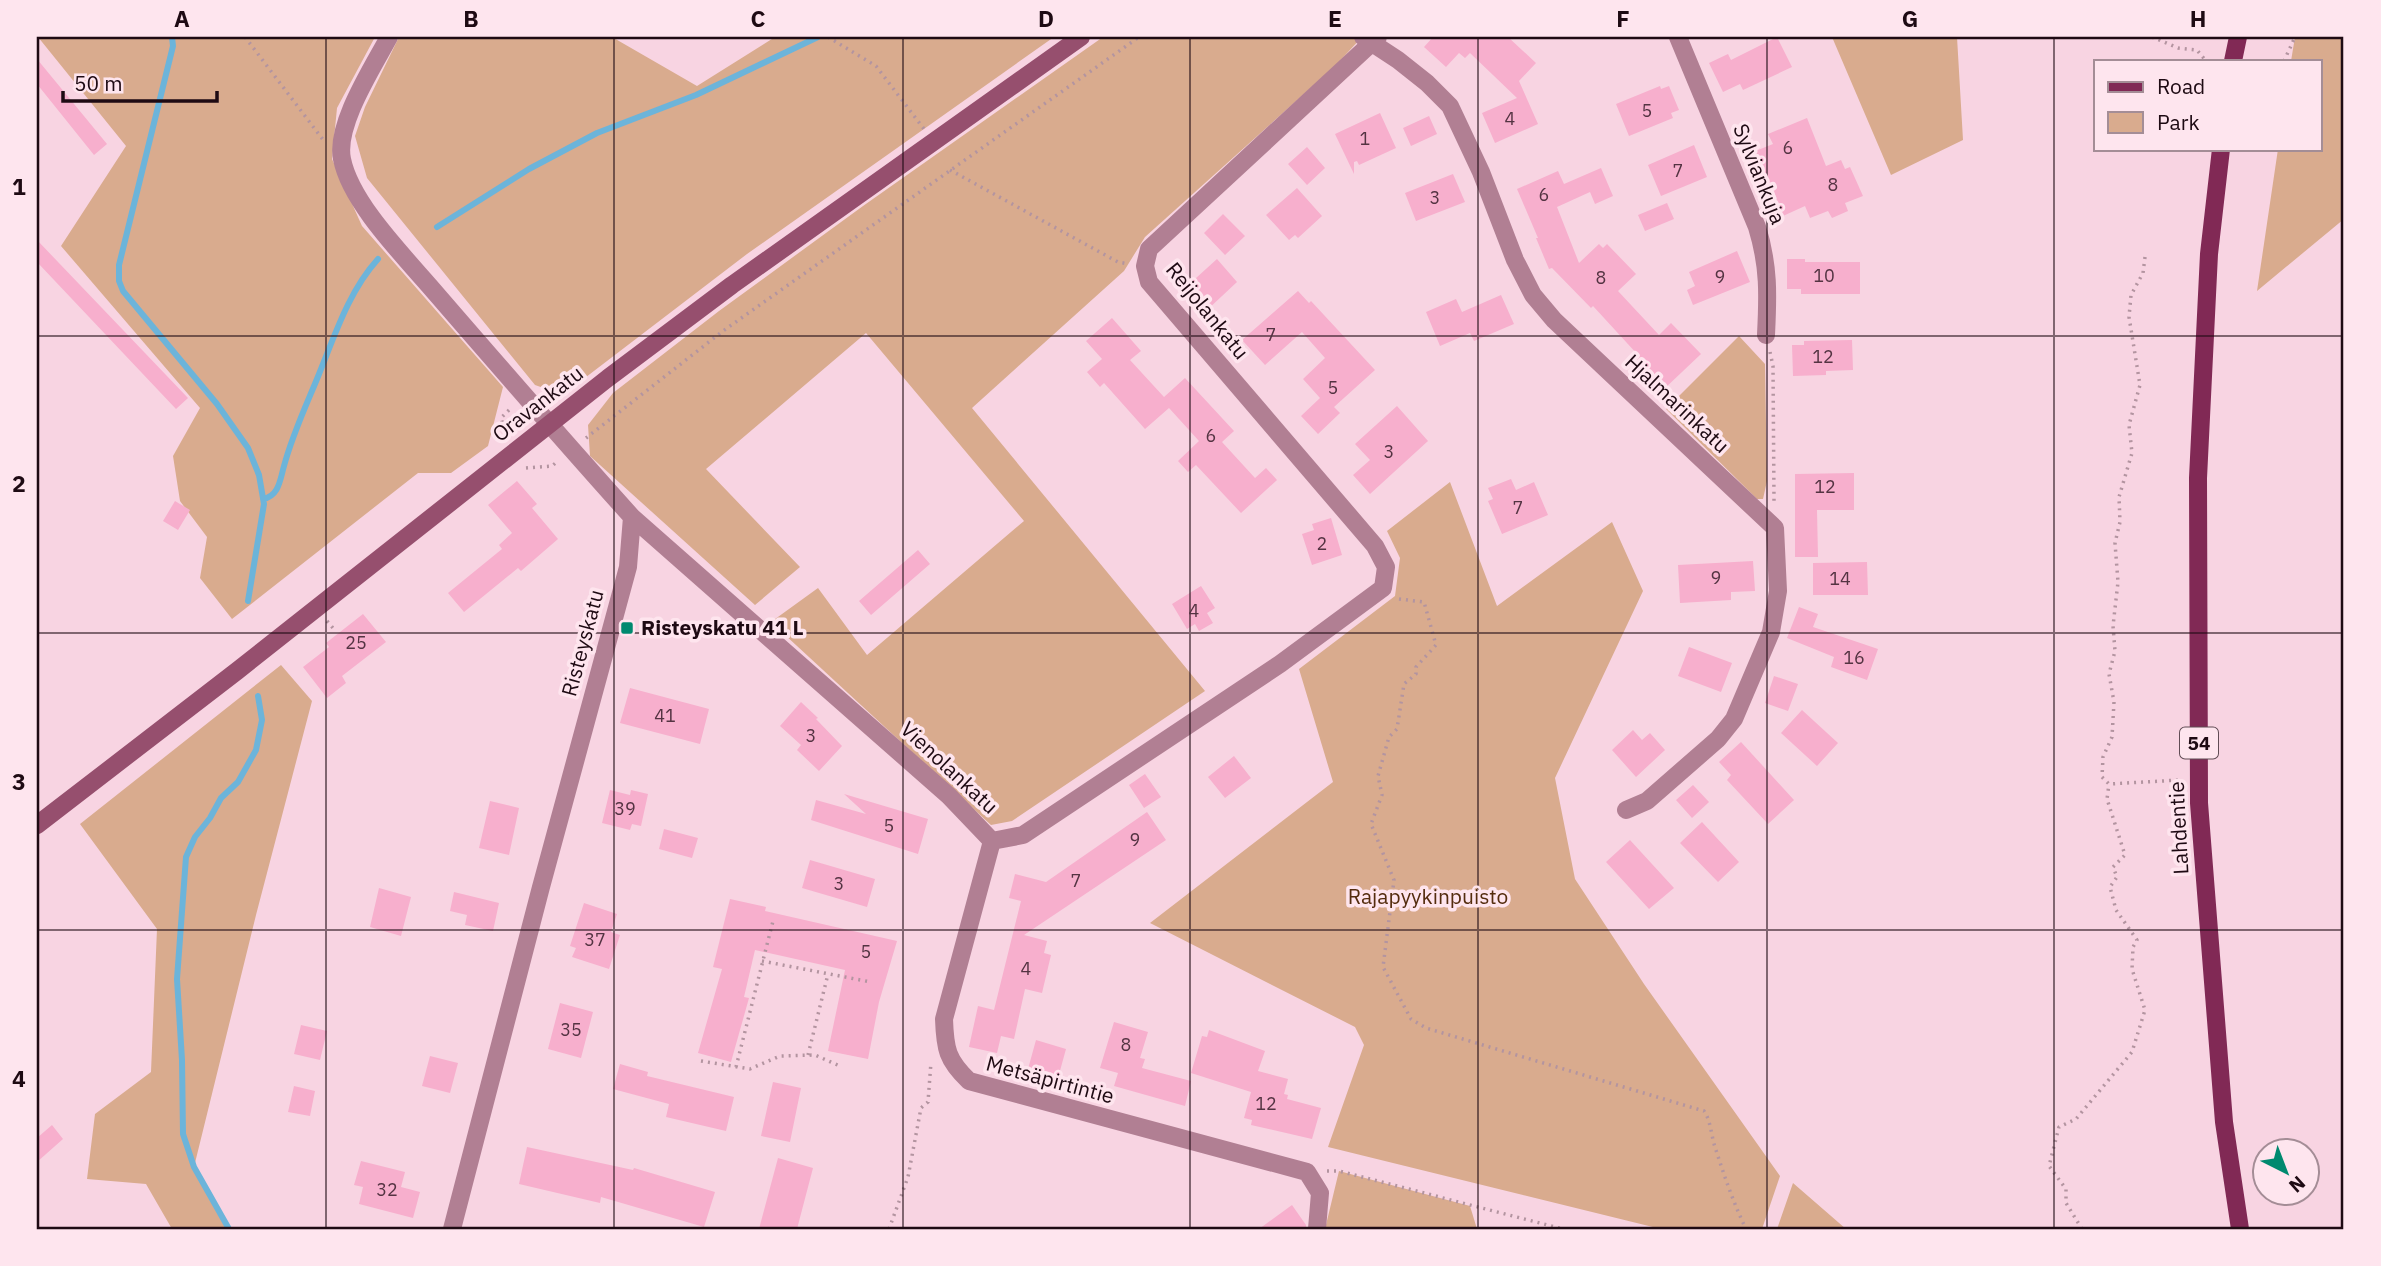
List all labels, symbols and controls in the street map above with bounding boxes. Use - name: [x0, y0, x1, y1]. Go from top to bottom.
- text: A: [174, 3, 190, 33]
- text: B: [463, 3, 479, 33]
- text: C: [751, 3, 766, 33]
- text: D: [1038, 3, 1054, 33]
- text: E: [1328, 3, 1342, 33]
- text: F: [1616, 3, 1630, 33]
- text: G: [1902, 3, 1918, 33]
- text: H: [2190, 3, 2206, 33]
- scale bar: [63, 60, 217, 104]
- legend: [2094, 60, 2322, 150]
- text: 50 m: [74, 69, 123, 97]
- text: Road: [2157, 72, 2205, 100]
- house number: 5: [1642, 99, 1652, 122]
- house number: 4: [1505, 107, 1516, 130]
- text: Park: [2157, 108, 2200, 136]
- street label: Sylviankuja: [1727, 119, 1793, 228]
- house number: 1: [1360, 127, 1370, 150]
- house number: 6: [1783, 136, 1793, 159]
- house number: 7: [1673, 159, 1683, 182]
- text: 1: [12, 171, 26, 201]
- house number: 8: [1828, 173, 1838, 196]
- house number: 6: [1539, 183, 1549, 206]
- house number: 3: [1430, 186, 1440, 209]
- street label: Reijolankatu: [1160, 256, 1256, 365]
- house number: 10: [1813, 264, 1835, 287]
- house number: 9: [1715, 265, 1725, 288]
- house number: 8: [1596, 266, 1606, 289]
- house number: 7: [1266, 323, 1276, 346]
- house number: 12: [1812, 345, 1834, 368]
- street label: Hjalmarinkatu: [1620, 348, 1736, 459]
- street label: Oravankatu: [486, 359, 589, 448]
- house number: 5: [1328, 376, 1338, 399]
- house number: 6: [1206, 424, 1216, 447]
- house number: 3: [1384, 440, 1394, 463]
- text: 2: [12, 468, 26, 498]
- house number: 12: [1814, 475, 1836, 498]
- house number: 7: [1513, 496, 1523, 519]
- house number: 2: [1317, 532, 1327, 555]
- house number: 9: [1711, 566, 1721, 589]
- house number: 14: [1829, 567, 1851, 590]
- street label: Risteyskatu: [554, 586, 610, 699]
- house number: 4: [1189, 599, 1200, 622]
- place label: Risteyskatu 41 L: [641, 613, 804, 641]
- marker: Risteyskatu 41 L: [619, 620, 635, 636]
- house number: 25: [345, 631, 367, 654]
- house number: 16: [1843, 646, 1865, 669]
- house number: 41: [654, 704, 676, 727]
- street label: Vienolankatu: [895, 715, 1004, 820]
- house number: 3: [806, 724, 816, 747]
- road number: 54: [2180, 728, 2218, 758]
- text: 3: [12, 766, 26, 796]
- street label: Lahdentie: [2162, 781, 2194, 875]
- house number: 39: [614, 797, 636, 820]
- house number: 5: [884, 814, 894, 837]
- house number: 9: [1130, 828, 1140, 851]
- house number: 7: [1071, 869, 1081, 892]
- house number: 3: [834, 872, 844, 895]
- park label: Rajapyykinpuisto: [1348, 882, 1508, 910]
- house number: 37: [584, 928, 606, 951]
- house number: 5: [861, 940, 871, 963]
- house number: 4: [1021, 957, 1032, 980]
- house number: 35: [560, 1018, 582, 1041]
- house number: 8: [1121, 1033, 1131, 1056]
- street label: Metsäpirtintie: [983, 1049, 1117, 1110]
- text: 4: [12, 1063, 26, 1093]
- house number: 12: [1255, 1092, 1277, 1115]
- north arrow: [2252, 1136, 2322, 1206]
- text: N: [2284, 1171, 2311, 1198]
- house number: 32: [376, 1178, 398, 1201]

